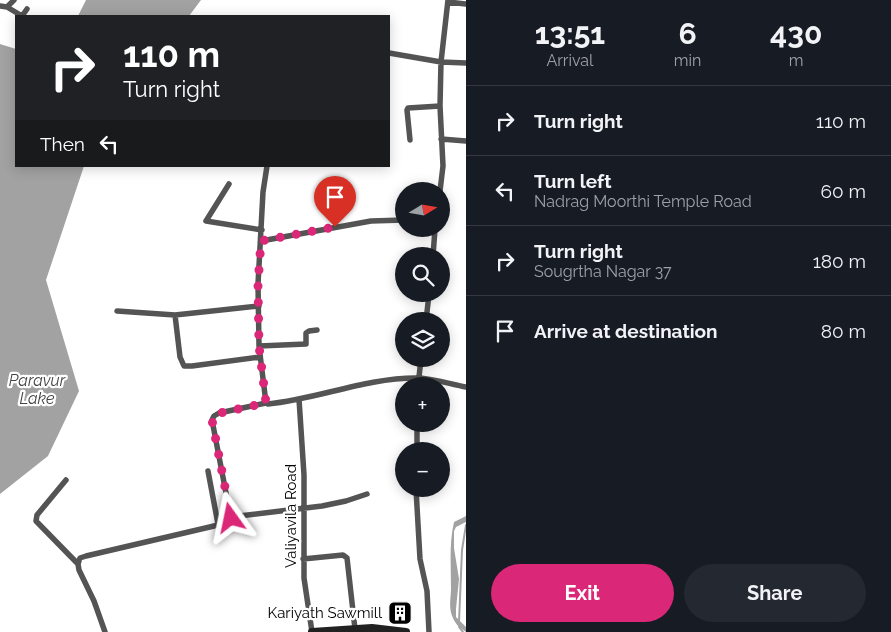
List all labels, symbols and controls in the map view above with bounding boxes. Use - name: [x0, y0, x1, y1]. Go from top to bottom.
- text: 13:51: [535, 16, 605, 51]
- text: 6: [678, 16, 697, 51]
- text: 430: [770, 16, 822, 51]
- text: 110 m: [123, 34, 220, 75]
- icon: right: [40, 35, 105, 100]
- text: Arrival: [546, 51, 593, 70]
- text: min: [674, 51, 701, 70]
- text: m: [789, 51, 804, 70]
- text: Turn right: [123, 76, 220, 102]
- icon: right: [491, 107, 519, 135]
- text: Turn right: [534, 110, 623, 132]
- text: 110 m: [816, 110, 866, 132]
- icon: left: [95, 130, 123, 158]
- text: Then: [40, 133, 85, 155]
- text: Turn left: [534, 170, 611, 192]
- pin: [314, 176, 356, 227]
- icon: left: [491, 177, 519, 205]
- text: 60 m: [821, 180, 866, 202]
- north arrow: [395, 182, 450, 238]
- map controls: [395, 182, 450, 497]
- icon: arrive: [321, 183, 349, 211]
- text: Nadrag Moorthi Temple Road: [534, 192, 752, 211]
- text: Turn right: [534, 240, 623, 262]
- button: search: [395, 247, 450, 302]
- icon: right: [491, 247, 519, 275]
- text: 180 m: [813, 250, 866, 272]
- text: Sougrtha Nagar 37: [534, 262, 672, 281]
- button: layers: [395, 312, 450, 367]
- icon: arrive: [491, 317, 519, 345]
- text: Arrive at destination: [534, 320, 718, 342]
- text: 80 m: [821, 320, 866, 342]
- water label: Paravur Lake: [9, 371, 66, 408]
- button: +: [395, 377, 450, 432]
- button: −: [395, 442, 450, 497]
- street label: Valiyavila Road: [282, 464, 300, 568]
- position arrow: [204, 491, 256, 543]
- button: Exit: [491, 564, 674, 622]
- button: Share: [684, 564, 866, 622]
- building icon: Kariyath Sawmill: [387, 600, 413, 626]
- place label: Kariyath Sawmill: [268, 604, 383, 622]

